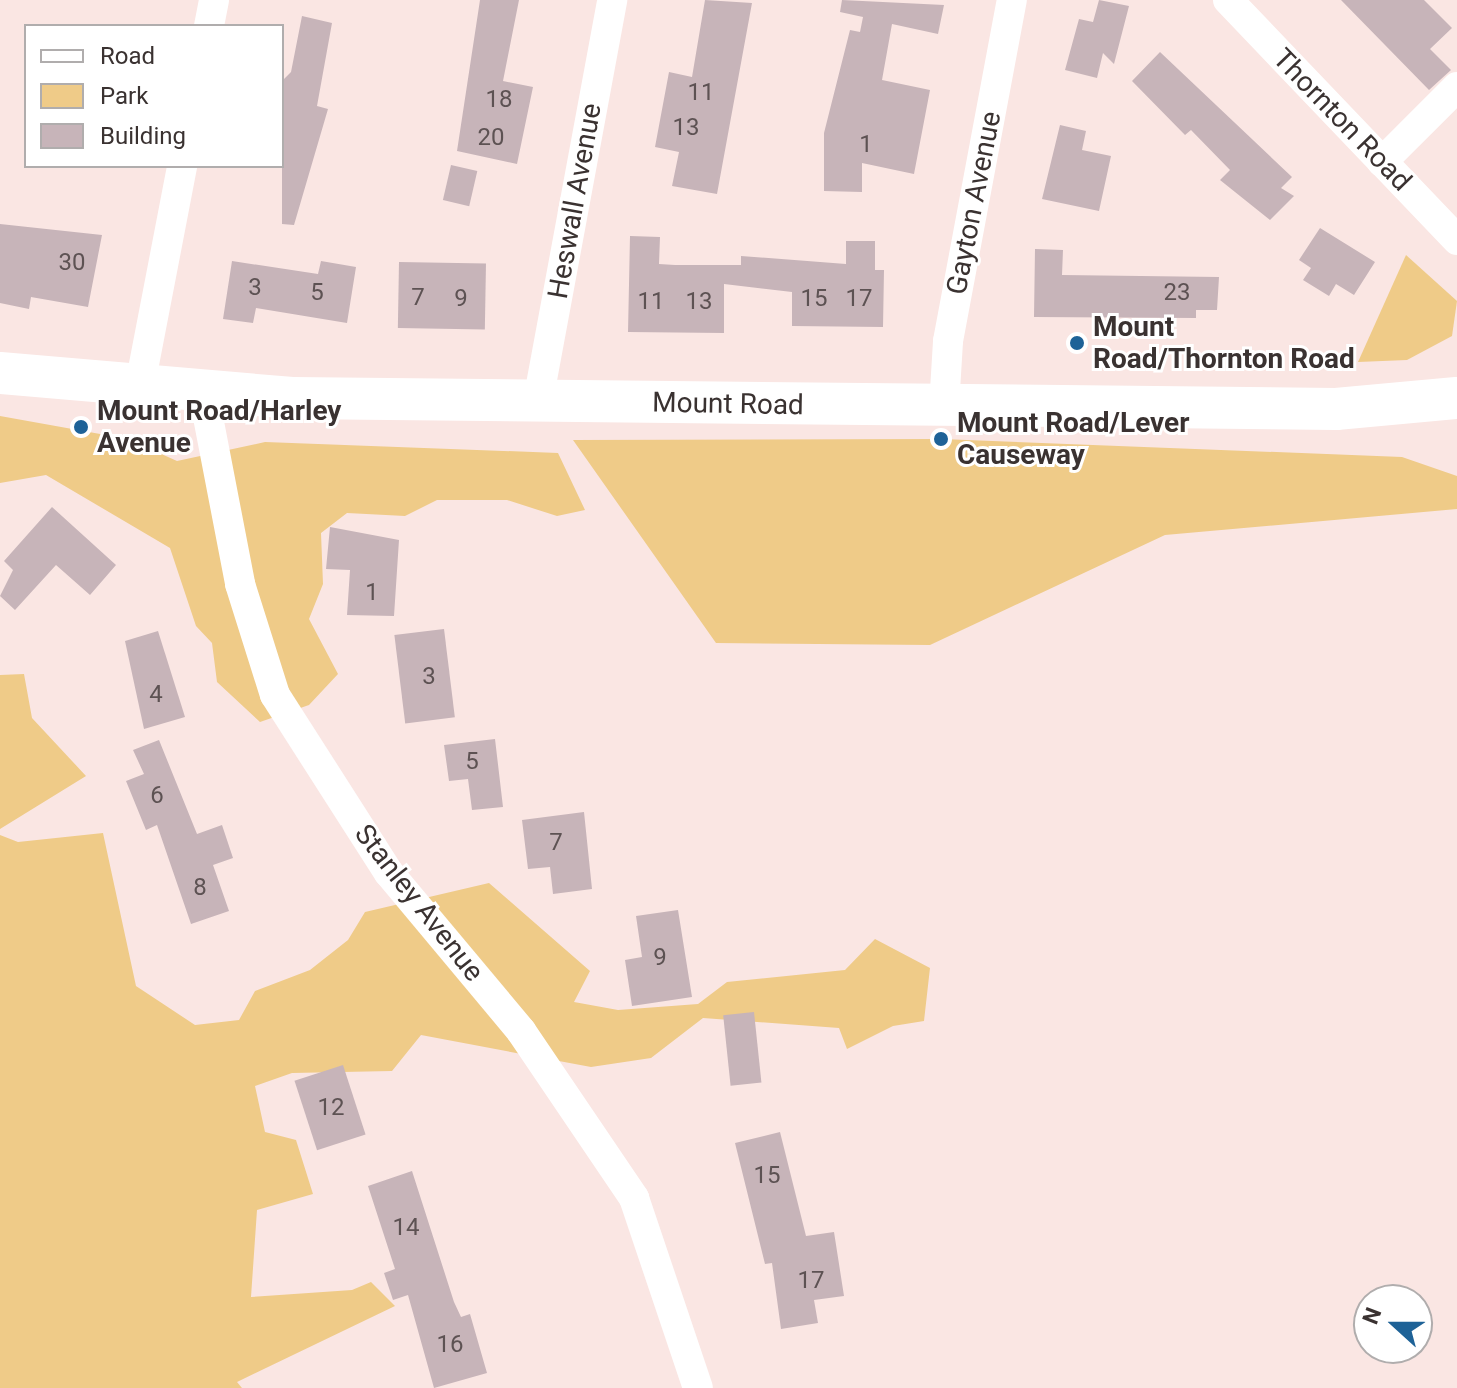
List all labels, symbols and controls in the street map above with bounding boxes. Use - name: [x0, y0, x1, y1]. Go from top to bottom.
- legend: [24, 24, 284, 168]
- text: Road: [100, 42, 155, 70]
- street label: Thornton Road: [1266, 42, 1418, 198]
- house number: 11: [688, 79, 714, 107]
- text: Park: [100, 82, 148, 110]
- house number: 18: [486, 86, 512, 114]
- street label: Heswall Avenue: [541, 101, 609, 301]
- street label: Gayton Avenue: [940, 108, 1008, 298]
- house number: 13: [673, 114, 699, 142]
- text: Building: [100, 122, 186, 150]
- house number: 20: [478, 124, 504, 152]
- house number: 1: [859, 131, 873, 159]
- house number: 30: [59, 249, 85, 277]
- house number: 3: [248, 274, 262, 302]
- house number: 5: [310, 279, 324, 307]
- house number: 23: [1164, 279, 1190, 307]
- house number: 7: [411, 284, 425, 312]
- house number: 9: [454, 285, 468, 313]
- house number: 15: [801, 285, 827, 313]
- house number: 17: [846, 285, 872, 313]
- house number: 11: [638, 288, 664, 316]
- house number: 13: [686, 288, 712, 316]
- place label: Mount Road/Thornton Road: [1093, 310, 1355, 376]
- marker: Mount Road/Thornton Road: [1068, 334, 1086, 352]
- street label: Mount Road: [652, 386, 804, 422]
- place label: Mount Road/Harley Avenue: [97, 394, 341, 460]
- place label: Mount Road/Lever Causeway: [957, 406, 1189, 472]
- marker: Mount Road/Harley Avenue: [72, 418, 90, 436]
- marker: Mount Road/Lever Causeway: [932, 430, 950, 448]
- house number: 1: [365, 579, 379, 607]
- house number: 3: [422, 663, 436, 691]
- house number: 4: [149, 681, 163, 709]
- house number: 5: [465, 748, 479, 776]
- house number: 6: [150, 782, 164, 810]
- street label: Stanley Avenue: [347, 818, 491, 988]
- house number: 7: [549, 829, 563, 857]
- house number: 8: [193, 874, 207, 902]
- house number: 9: [653, 944, 667, 972]
- house number: 12: [318, 1094, 344, 1122]
- house number: 15: [754, 1162, 780, 1190]
- house number: 14: [393, 1214, 419, 1242]
- house number: 17: [798, 1267, 824, 1295]
- north arrow: [1353, 1284, 1433, 1364]
- text: N: [1358, 1304, 1386, 1328]
- house number: 16: [437, 1331, 463, 1359]

